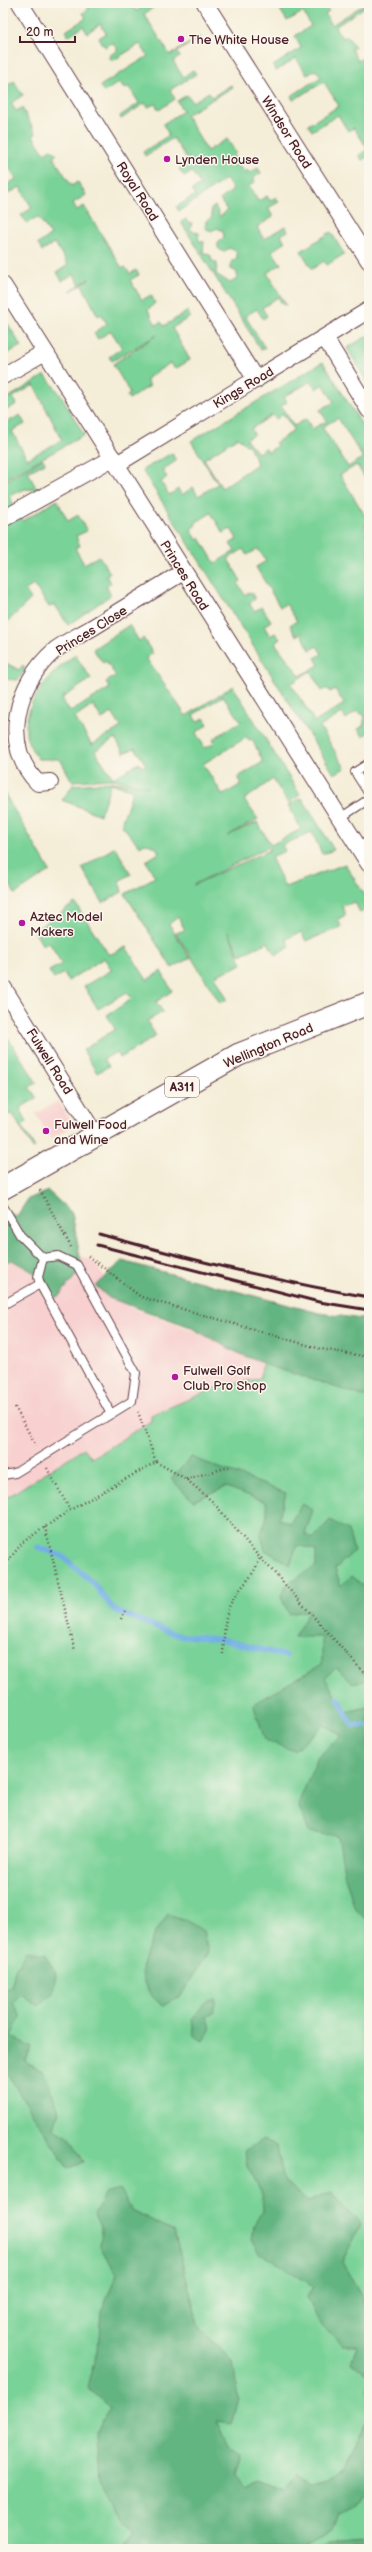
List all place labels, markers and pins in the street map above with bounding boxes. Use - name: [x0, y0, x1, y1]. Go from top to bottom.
- place label: The White House: [189, 32, 289, 48]
- marker: The White House: [176, 34, 186, 44]
- place label: Lynden House: [175, 152, 260, 168]
- marker: Lynden House: [162, 154, 172, 164]
- place label: Aztec Model Makers: [30, 909, 103, 940]
- marker: Aztec Model Makers: [17, 918, 27, 928]
- place label: Fulwell Food and Wine: [54, 1117, 127, 1148]
- marker: Fulwell Food and Wine: [41, 1126, 51, 1136]
- place label: Fulwell Golf Club Pro Shop: [183, 1363, 266, 1394]
- marker: Fulwell Golf Club Pro Shop: [170, 1372, 180, 1382]

